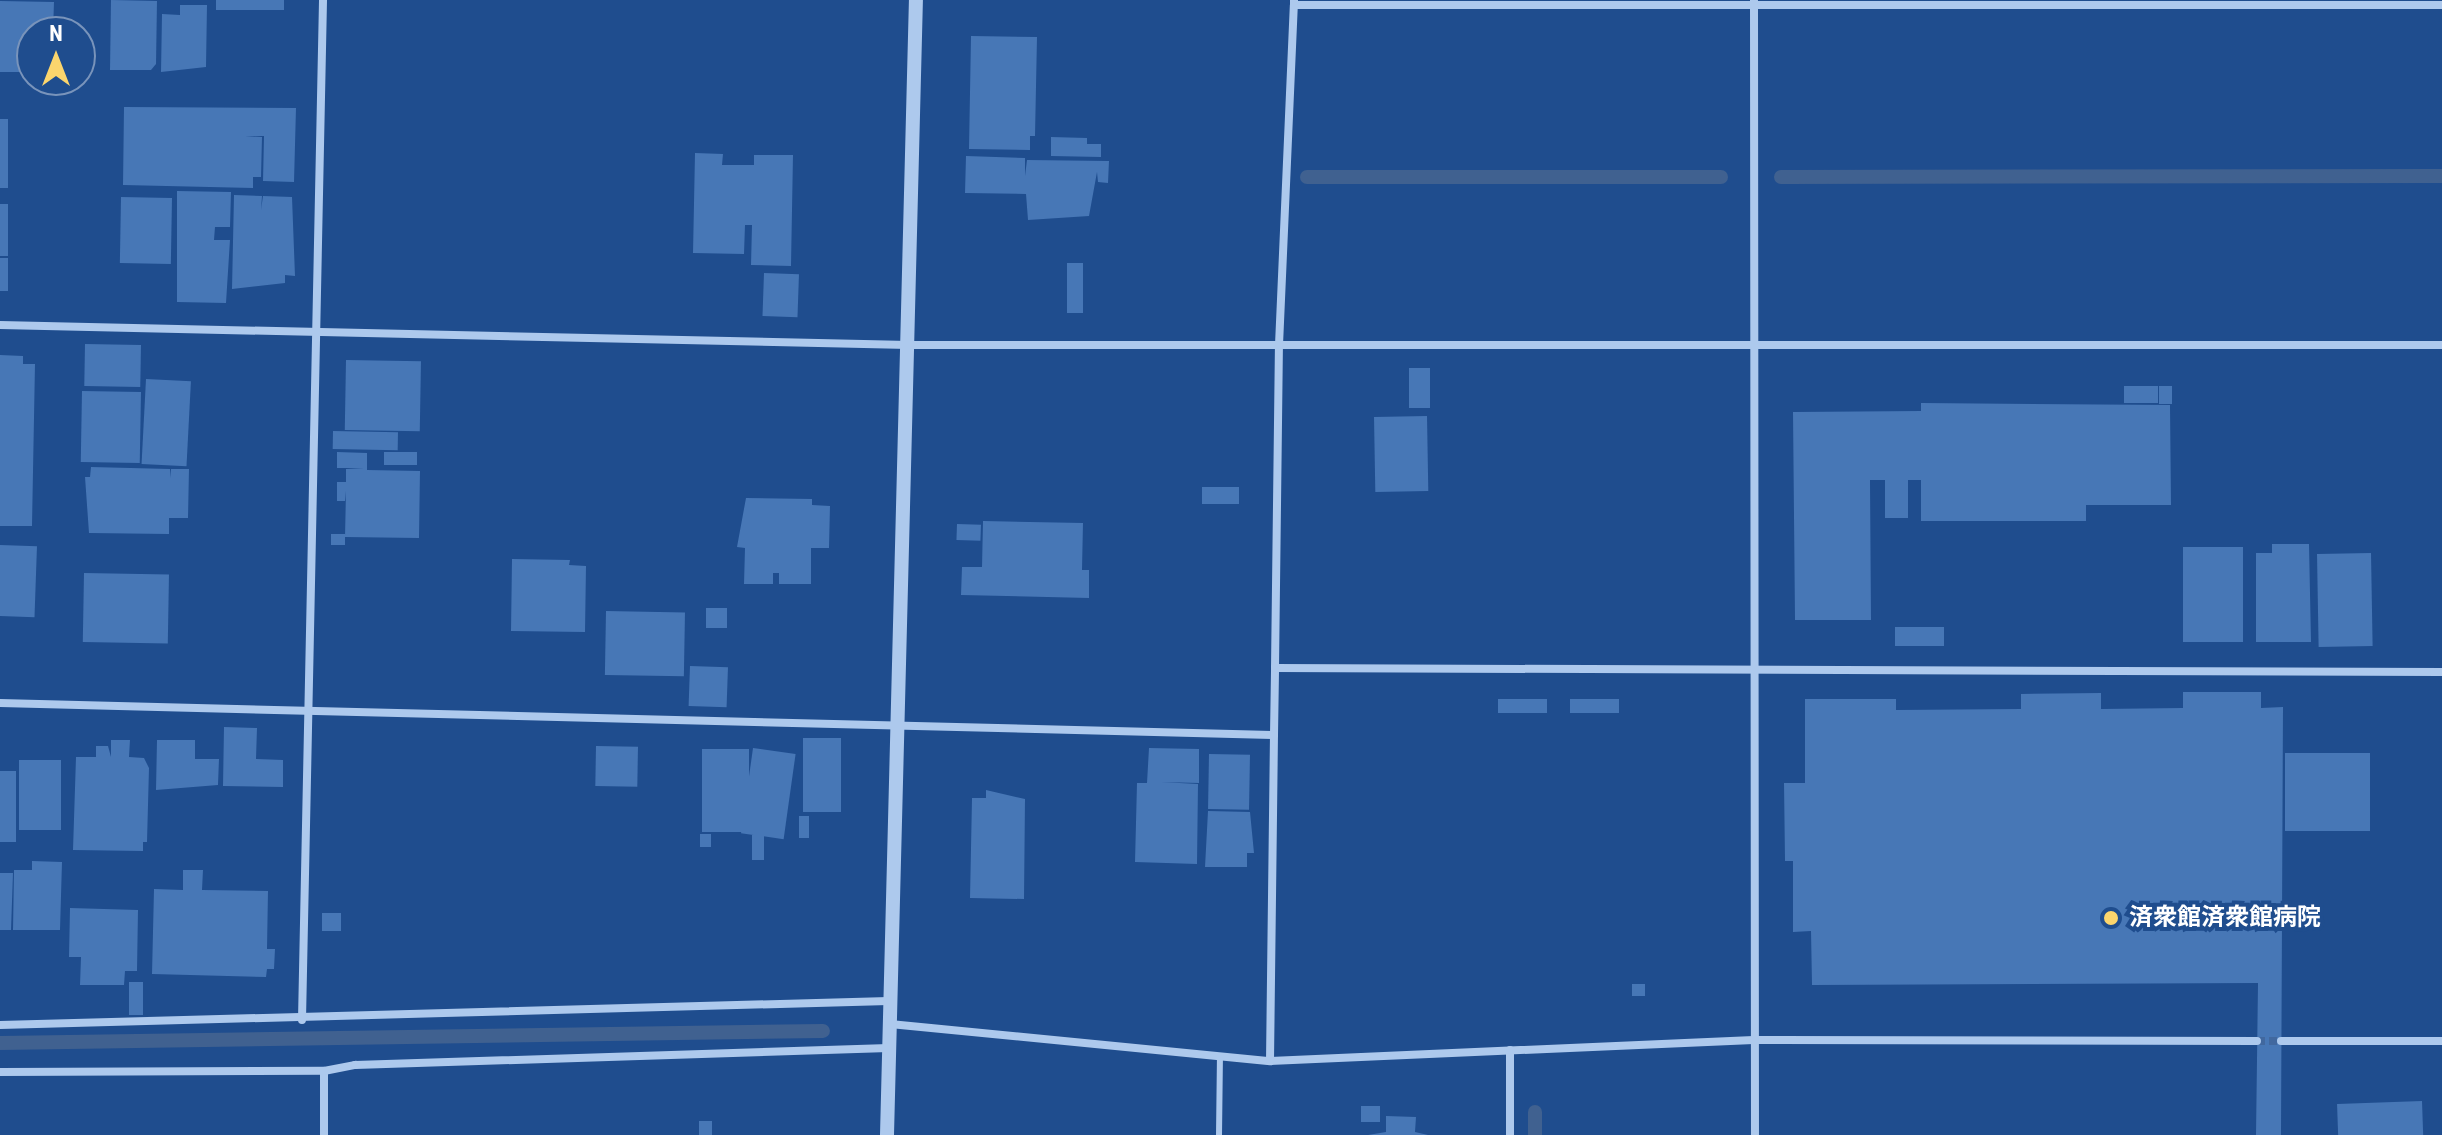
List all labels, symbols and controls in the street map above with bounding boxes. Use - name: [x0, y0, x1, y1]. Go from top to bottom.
- north arrow: [16, 16, 96, 96]
- text: N: [49, 21, 63, 46]
- place label: 済衆館済衆館病院: [2129, 904, 2321, 932]
- marker: 済衆館済衆館病院: [2100, 907, 2122, 929]

